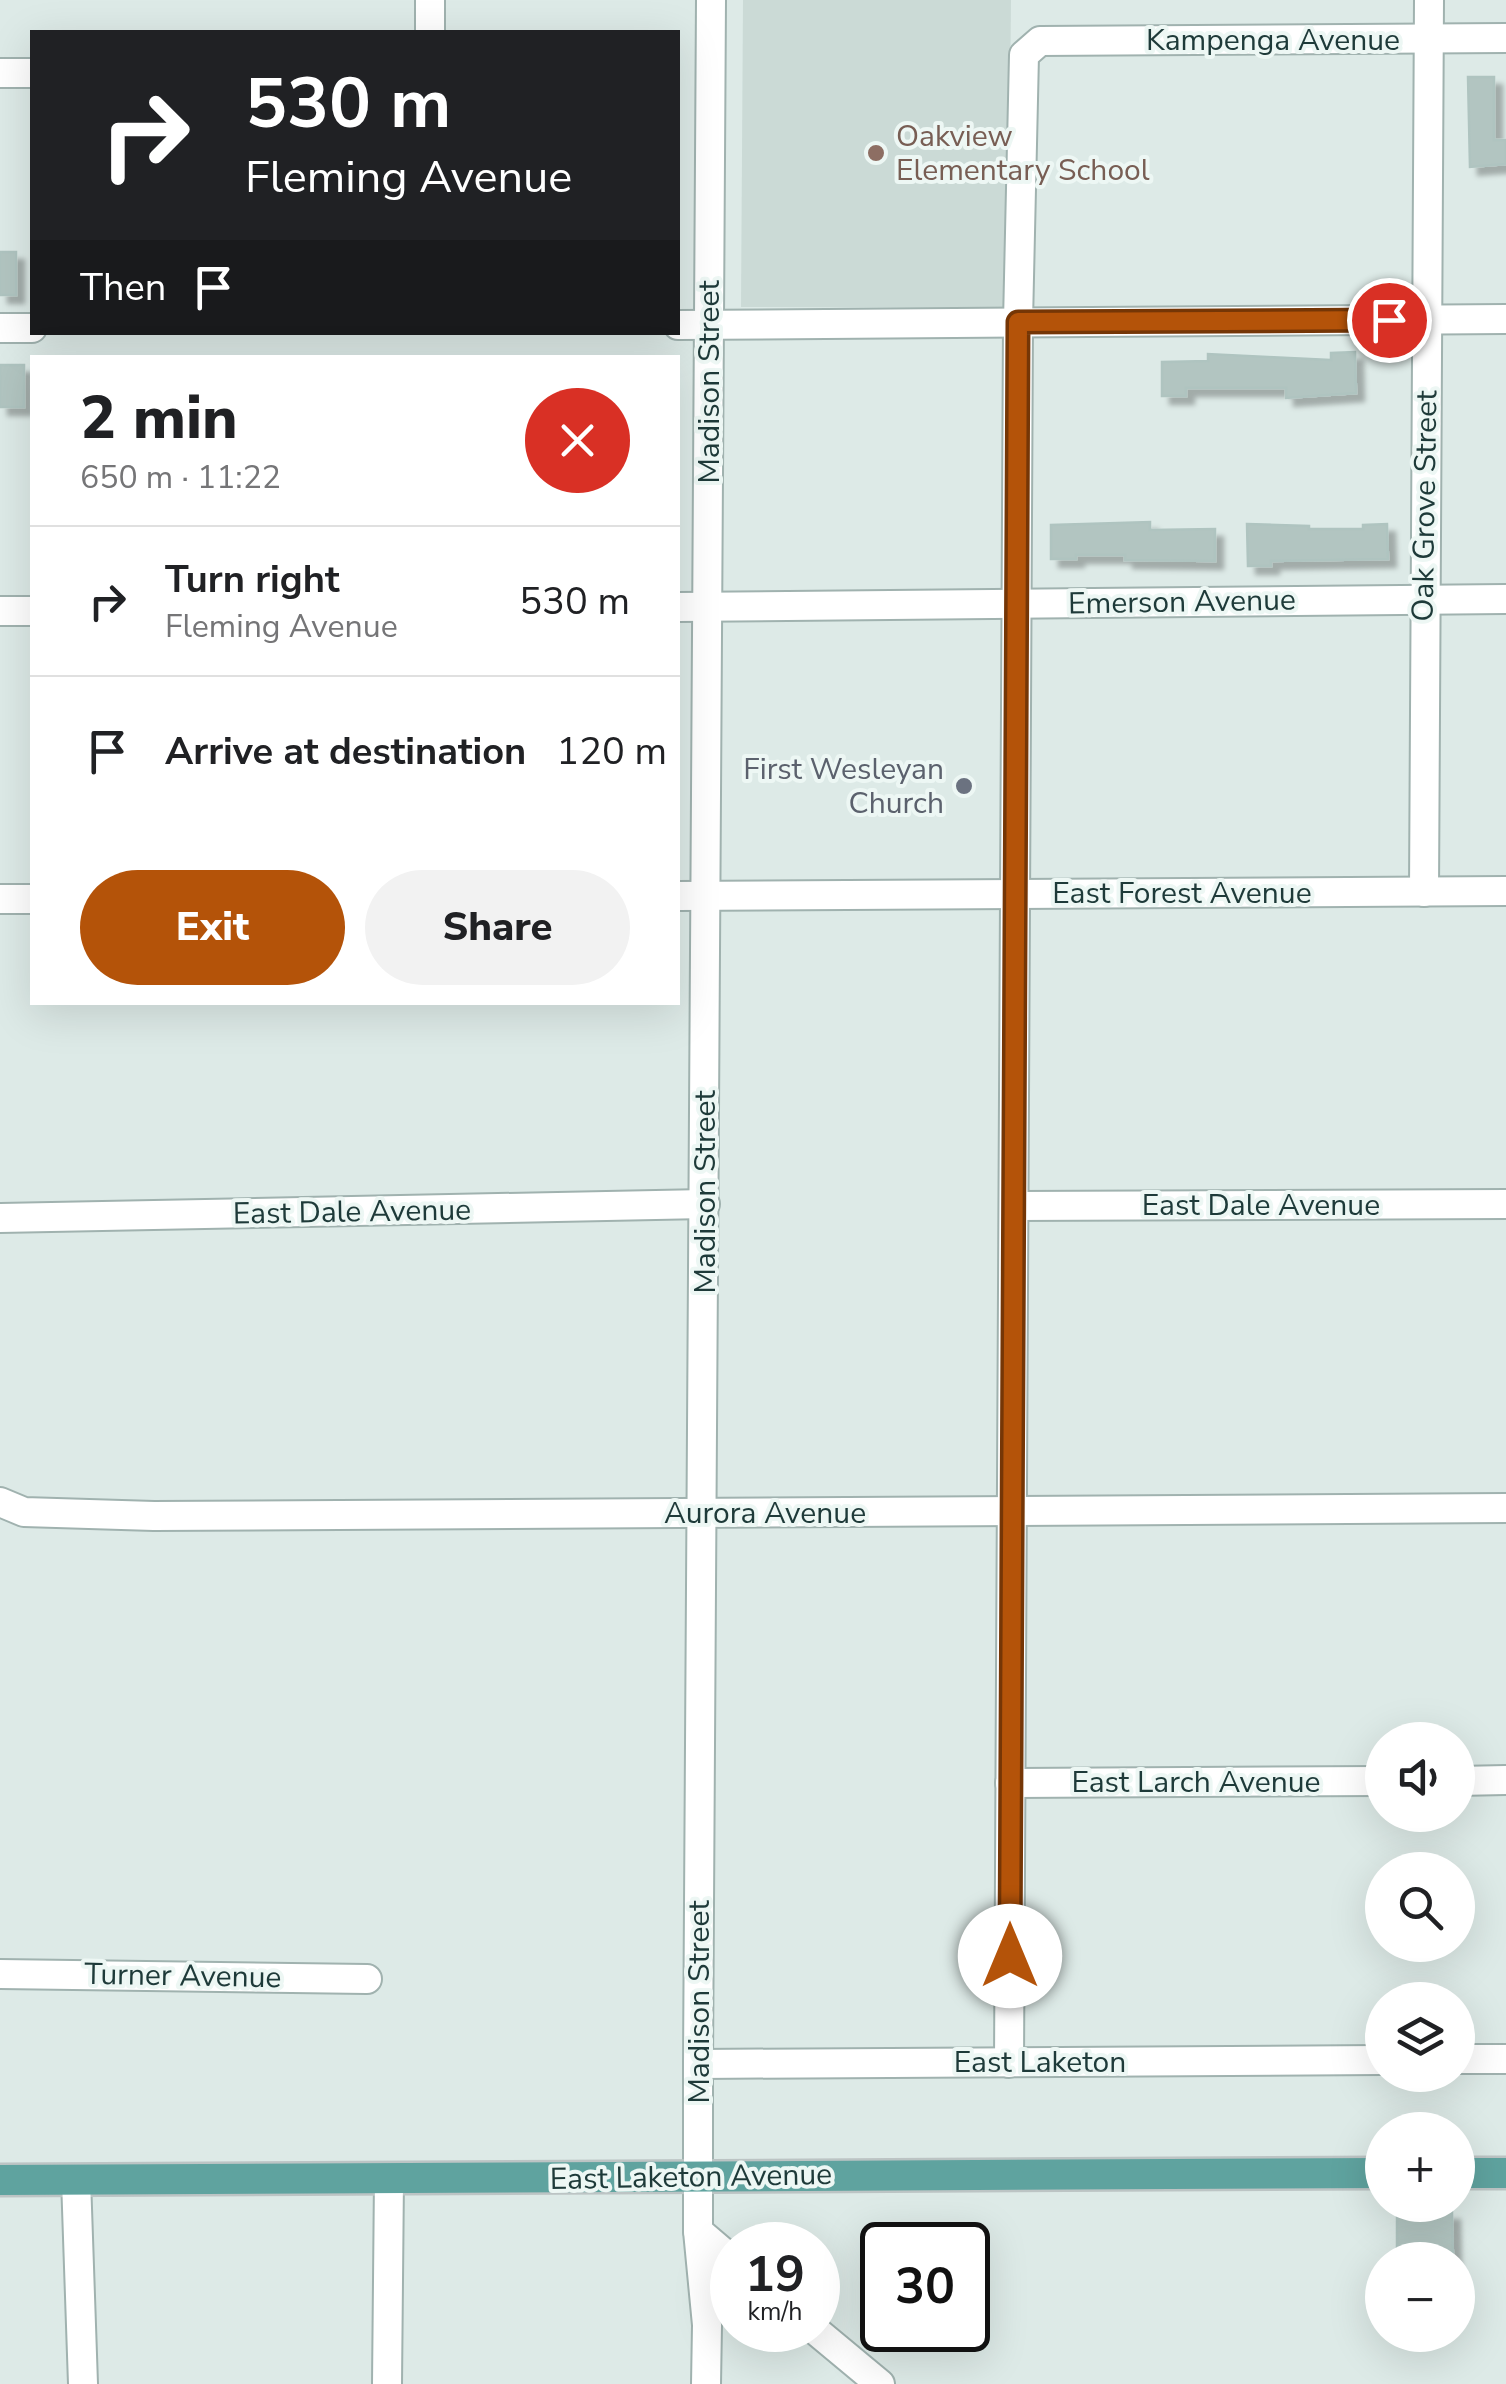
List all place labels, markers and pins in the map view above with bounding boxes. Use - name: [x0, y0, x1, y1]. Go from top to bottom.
- place label: Oakview Elementary School: [896, 116, 1150, 191]
- marker: Oakview Elementary School: [865, 142, 887, 164]
- pin: [1347, 278, 1432, 363]
- place label: First Wesleyan Church: [743, 749, 944, 824]
- marker: First Wesleyan Church: [953, 775, 975, 797]

